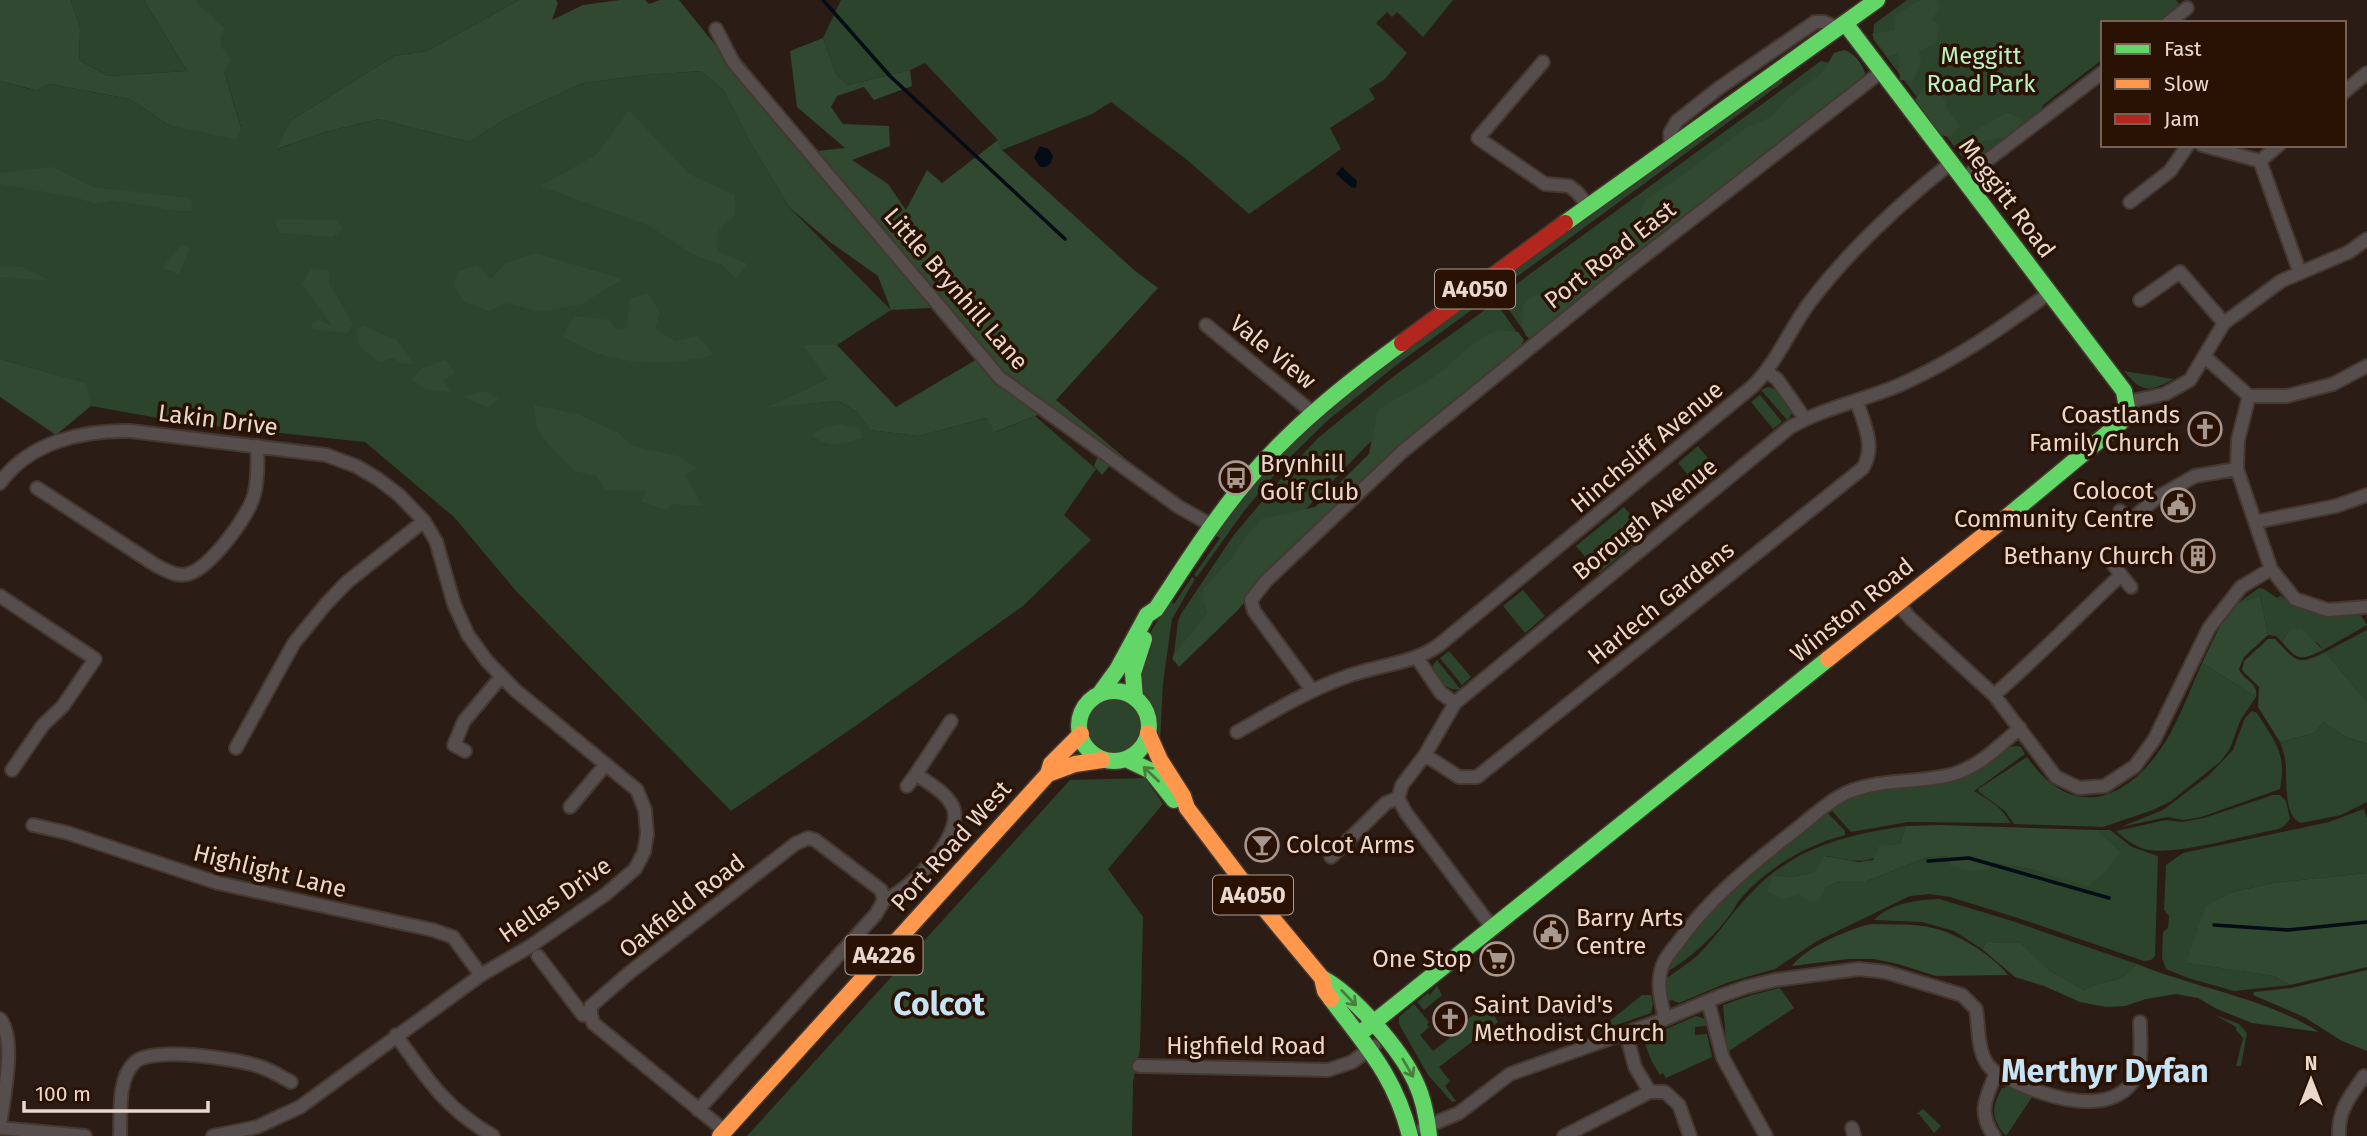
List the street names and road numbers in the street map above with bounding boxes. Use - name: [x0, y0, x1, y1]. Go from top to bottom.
- street label: Meggitt Road: [1953, 133, 2061, 263]
- street label: Port Road East: [1539, 195, 1681, 315]
- street label: Little Brynhill Lane: [878, 202, 1034, 376]
- road number: A4050: [1435, 270, 1515, 308]
- street label: Vale View: [1225, 309, 1321, 395]
- street label: Hinchsliff Avenue: [1565, 375, 1729, 519]
- street label: Lakin Drive: [156, 399, 280, 441]
- street label: Borough Avenue: [1567, 452, 1723, 586]
- street label: Harlech Gardens: [1582, 535, 1740, 671]
- street label: Winston Road: [1785, 552, 1919, 668]
- street label: Port Road West: [885, 775, 1017, 917]
- street label: Highlight Lane: [190, 838, 350, 904]
- street label: Oakfield Road: [614, 848, 750, 964]
- street label: Hellas Drive: [494, 851, 616, 949]
- road number: A4050: [1213, 876, 1293, 914]
- road number: A4226: [846, 936, 922, 974]
- street label: Highfield Road: [1166, 1032, 1326, 1060]

